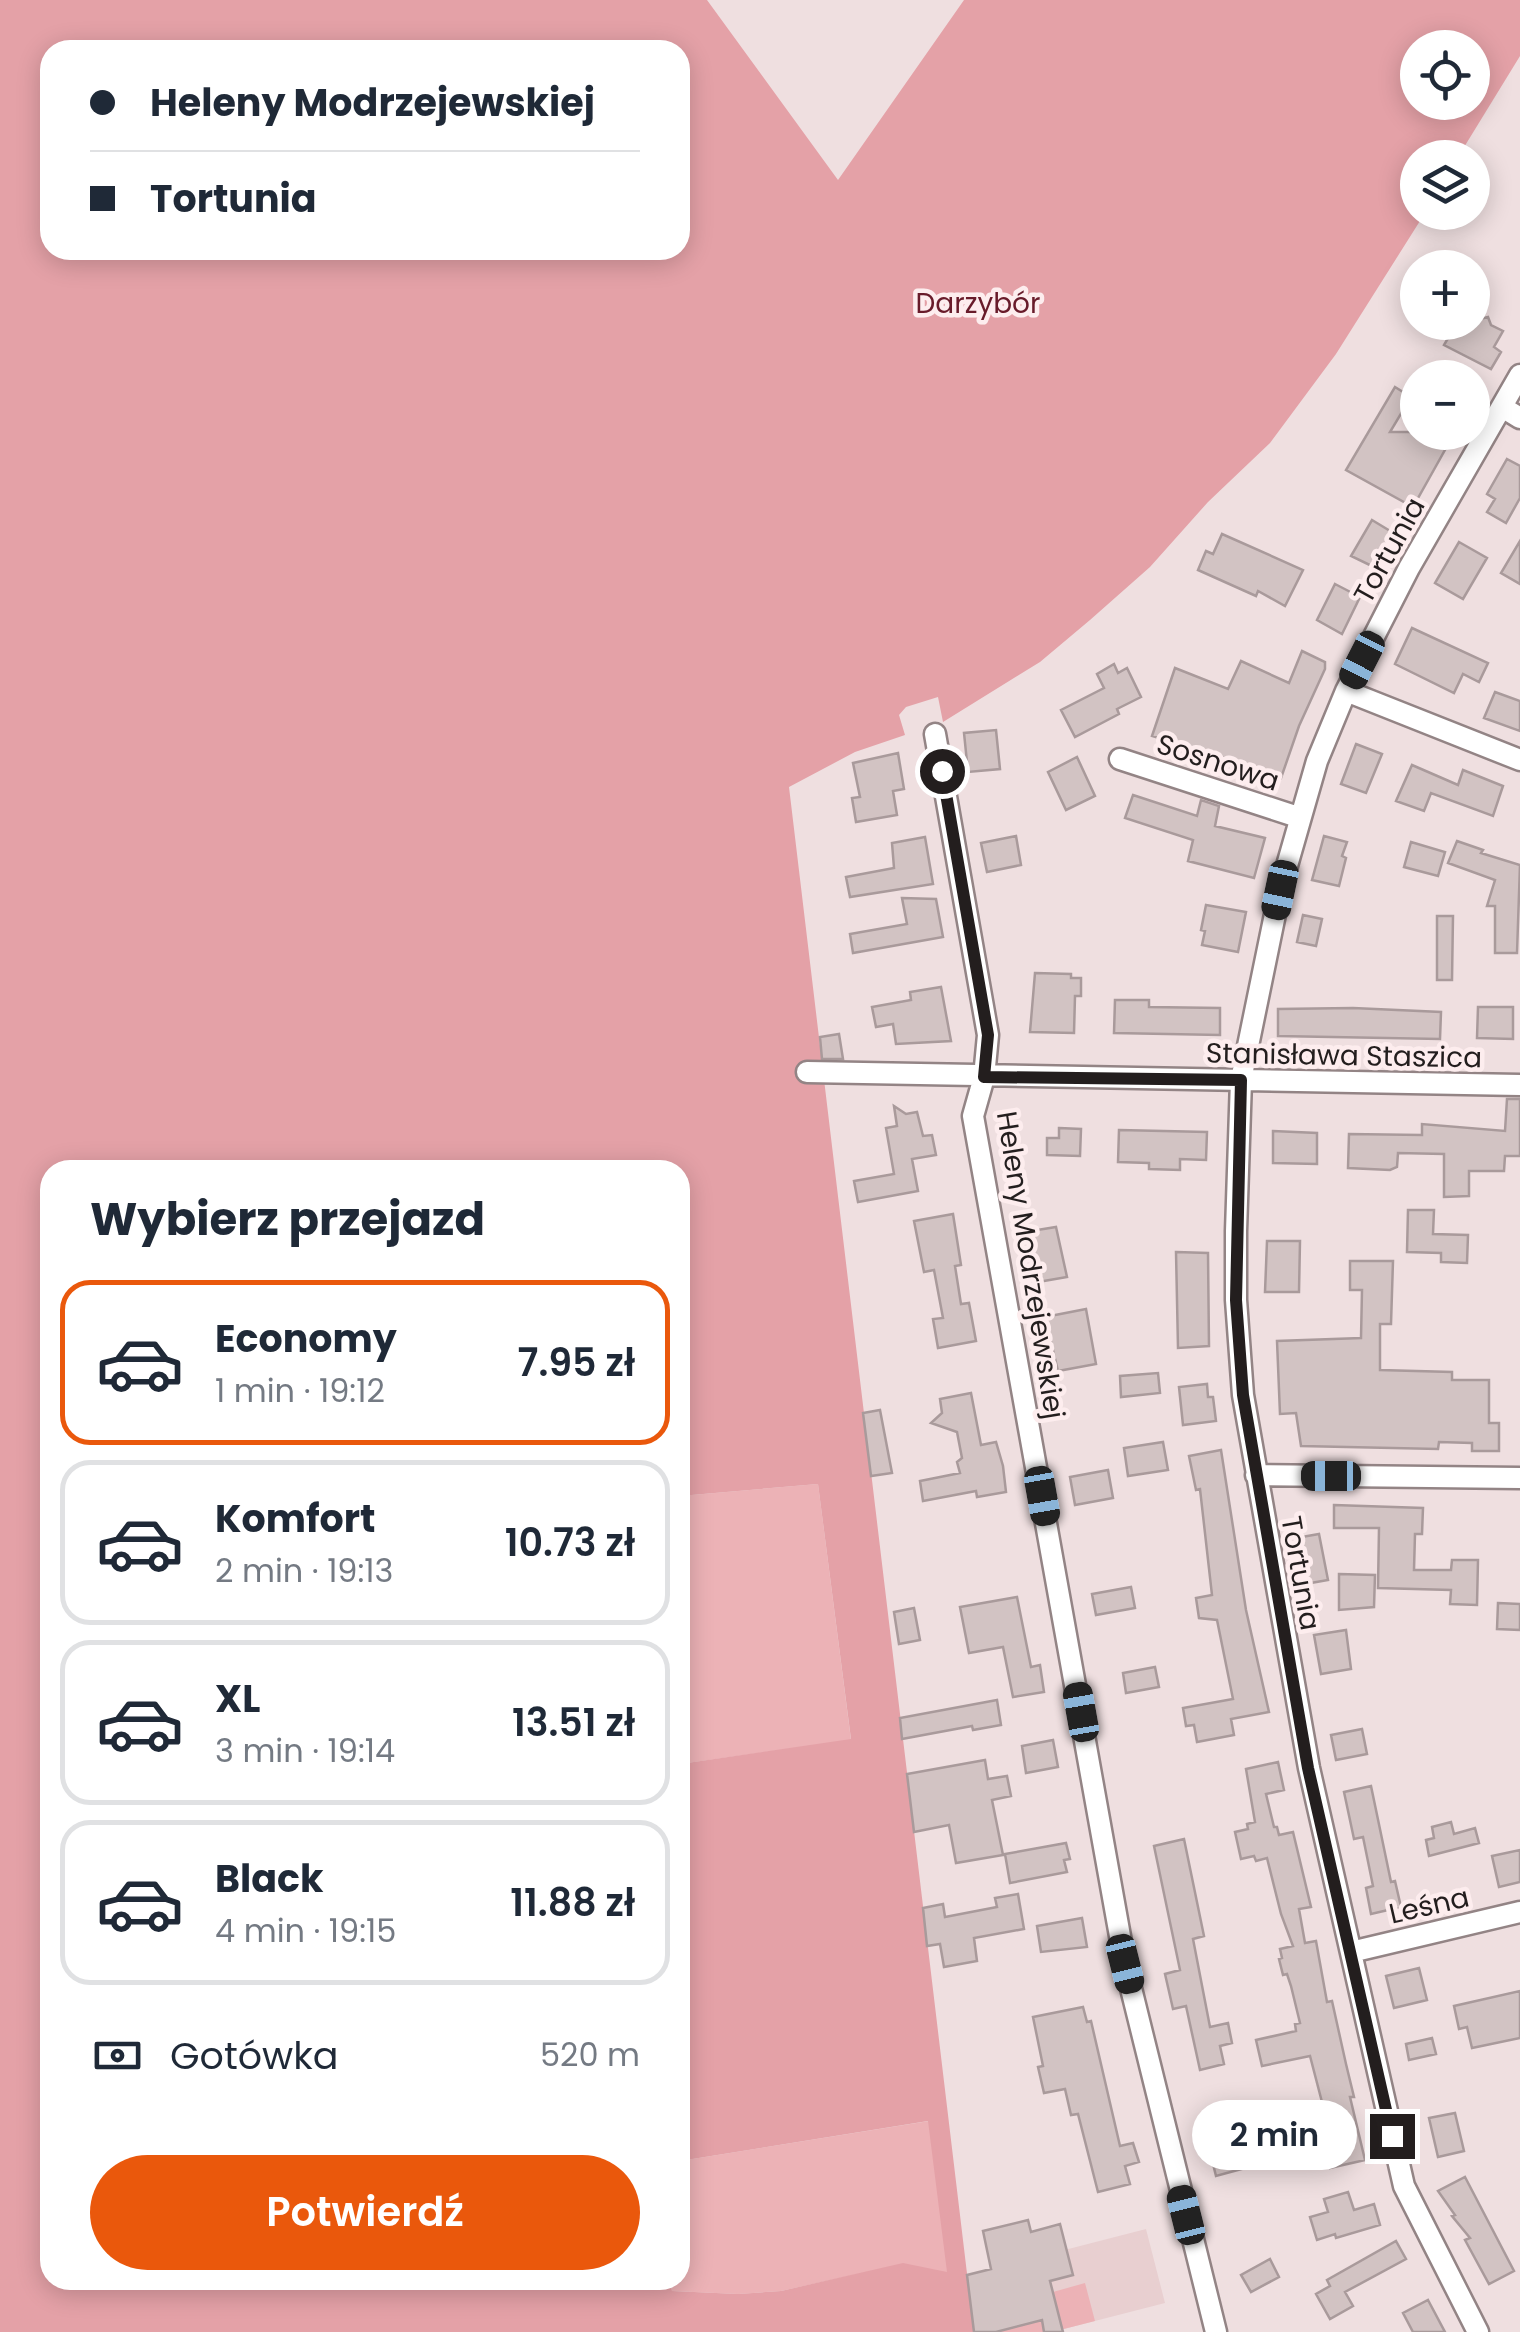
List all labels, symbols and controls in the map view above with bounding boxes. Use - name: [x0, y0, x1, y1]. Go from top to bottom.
- map controls: [1400, 30, 1490, 450]
- button: locate: [1400, 30, 1490, 120]
- text: Heleny Modrzejewskiej: [150, 76, 595, 129]
- button: layers: [1400, 140, 1490, 230]
- text: Tortunia: [150, 172, 317, 225]
- button: +: [1400, 250, 1490, 340]
- park label: Darzybór: [916, 284, 1040, 323]
- button: −: [1400, 360, 1490, 450]
- street label: Tortunia: [1344, 490, 1434, 610]
- car: [1335, 626, 1389, 694]
- street label: Sosnowa: [1152, 724, 1284, 801]
- route start: [920, 749, 965, 794]
- car: [1259, 858, 1301, 922]
- street label: Stanisława Staszica: [1206, 1034, 1482, 1077]
- street label: Heleny Modrzejewskiej: [987, 1108, 1074, 1422]
- text: Wybierz przejazd: [90, 1188, 485, 1251]
- text: Economy: [215, 1312, 397, 1365]
- icon: car: [95, 1318, 185, 1408]
- text: 7.95 zł: [518, 1336, 635, 1389]
- text: 1 min · 19:12: [215, 1368, 385, 1413]
- car: [1301, 1461, 1361, 1491]
- car: [1022, 1464, 1062, 1528]
- text: Komfort: [215, 1492, 376, 1545]
- icon: car: [95, 1498, 185, 1588]
- street label: Tortunia: [1271, 1513, 1330, 1633]
- text: 10.73 zł: [505, 1516, 635, 1569]
- text: 2 min · 19:13: [215, 1548, 393, 1593]
- text: XL: [215, 1672, 260, 1725]
- icon: car: [95, 1678, 185, 1768]
- car: [1061, 1680, 1101, 1744]
- text: 13.51 zł: [512, 1696, 635, 1749]
- text: 3 min · 19:14: [215, 1728, 395, 1773]
- text: Black: [215, 1852, 324, 1905]
- icon: car: [95, 1858, 185, 1948]
- text: 11.88 zł: [510, 1876, 635, 1929]
- street label: Leśna: [1385, 1877, 1473, 1934]
- text: 4 min · 19:15: [215, 1908, 396, 1953]
- car: [1103, 1931, 1147, 1997]
- icon: cash: [90, 2028, 145, 2083]
- text: Gotówka: [170, 2029, 338, 2082]
- text: 520 m: [540, 2032, 640, 2077]
- callout: 2 min: [1192, 2101, 1357, 2171]
- text: 2 min: [1230, 2112, 1319, 2157]
- route end: [1370, 2114, 1415, 2159]
- button: Potwierdź: [90, 2155, 640, 2270]
- car: [1164, 2182, 1208, 2248]

